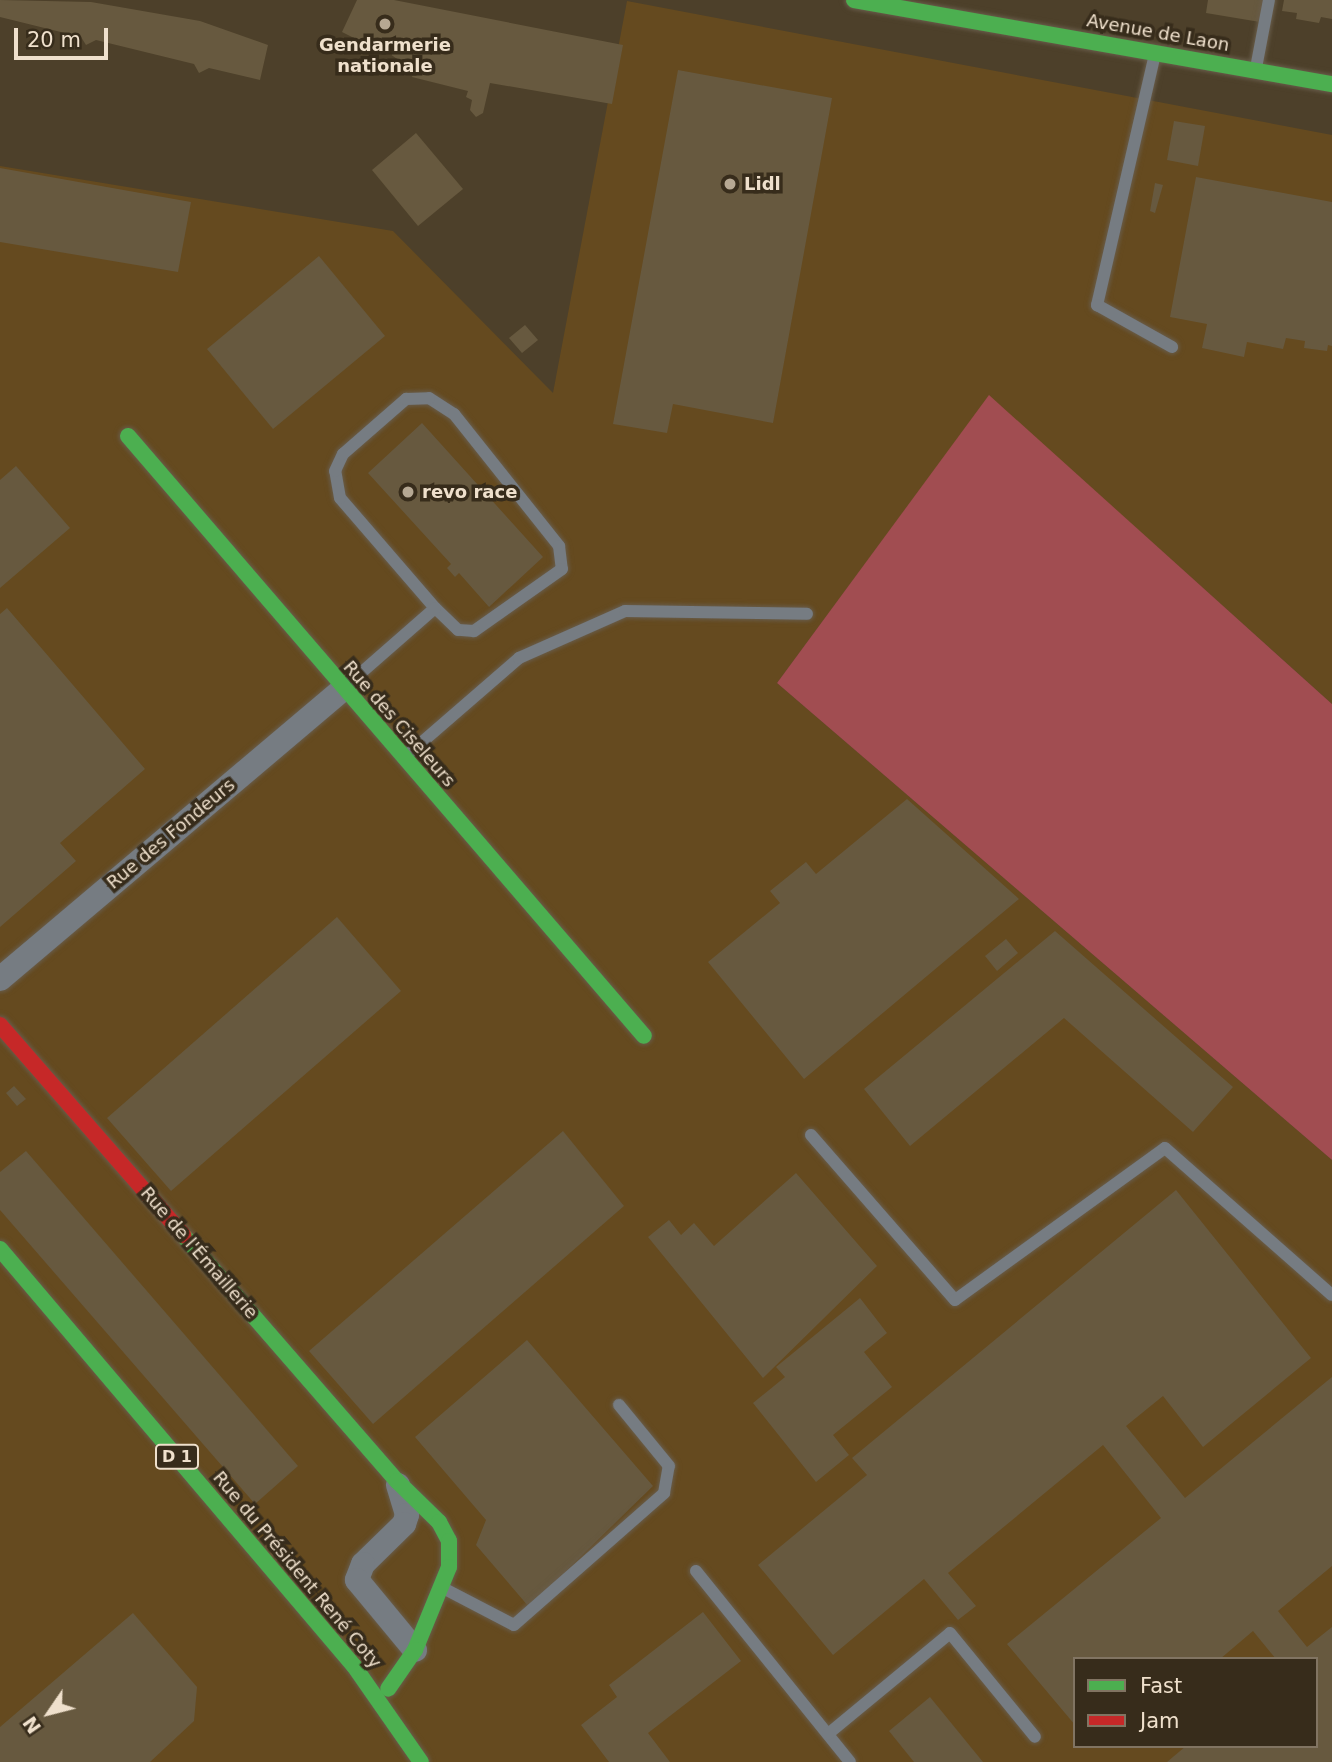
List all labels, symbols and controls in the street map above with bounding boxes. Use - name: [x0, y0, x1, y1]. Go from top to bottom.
- street label: Avenue de Laon: [1085, 10, 1231, 56]
- scale bar: [18, 14, 112, 58]
- marker: Gendarmerie nationale: [377, 16, 393, 32]
- text: 20 m: [27, 28, 81, 52]
- place label: Gendarmerie nationale: [319, 35, 451, 78]
- place label: Lidl: [744, 173, 781, 195]
- marker: Lidl: [722, 176, 738, 192]
- place label: revo race: [422, 481, 517, 503]
- marker: revo race: [400, 484, 416, 500]
- street label: Rue des Ciseleurs: [338, 657, 460, 791]
- street label: Rue des Fondeurs: [103, 774, 239, 894]
- street label: Rue de l'Émaillerie: [136, 1183, 262, 1323]
- road number: D 1: [154, 1444, 200, 1470]
- street label: Rue du Président René Coty: [208, 1467, 386, 1673]
- legend: [1073, 1657, 1318, 1748]
- text: Fast: [1140, 1674, 1182, 1698]
- north arrow: [14, 1678, 84, 1748]
- text: Jam: [1140, 1709, 1180, 1733]
- text: N: [18, 1712, 45, 1738]

